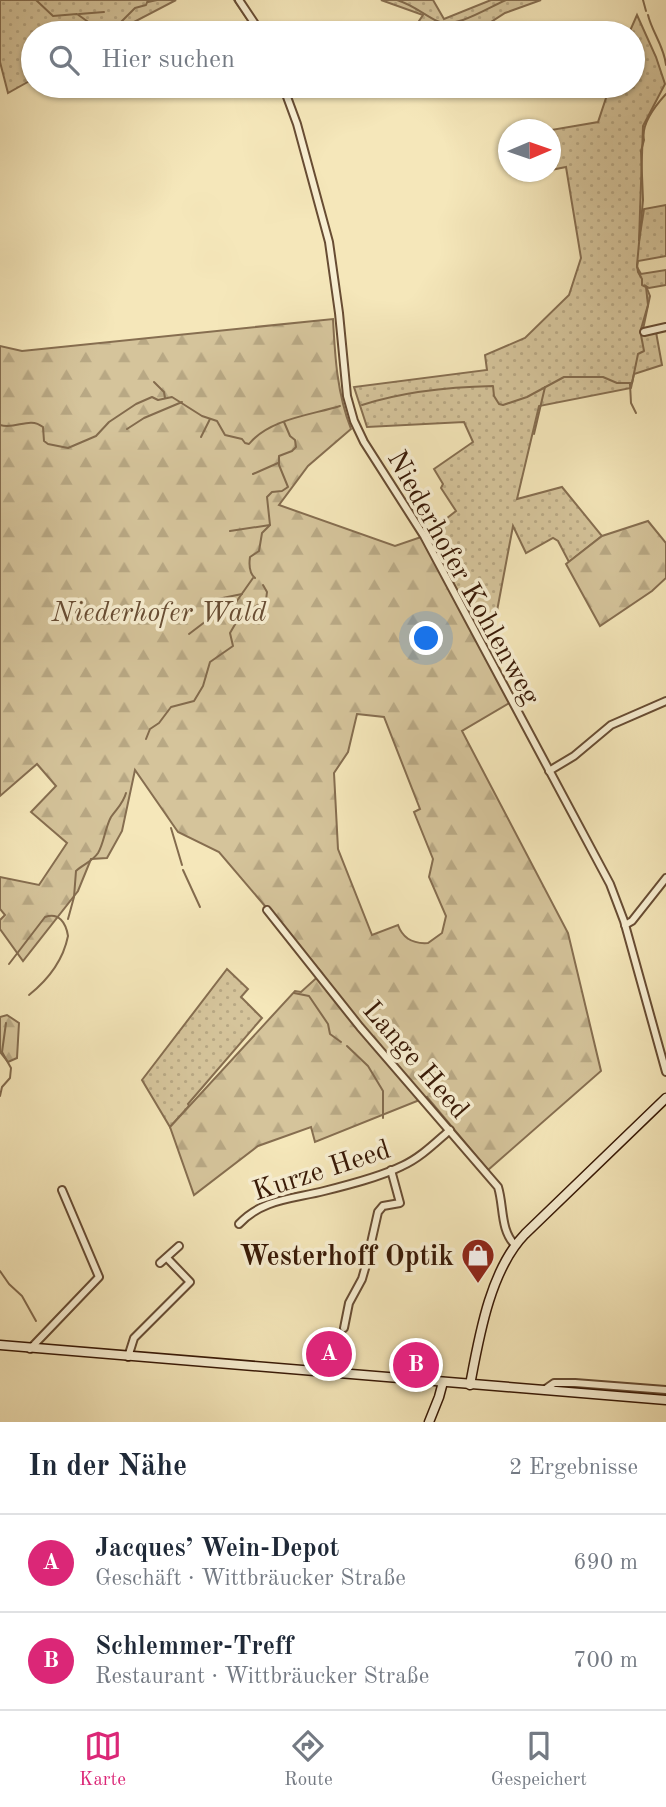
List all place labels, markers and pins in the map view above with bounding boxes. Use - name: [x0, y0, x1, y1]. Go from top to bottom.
- shop icon: Westerhoff Optik: [459, 1236, 497, 1285]
- place label: Westerhoff Optik: [239, 1244, 454, 1272]
- pin: A: [306, 1328, 352, 1380]
- pin: B: [393, 1339, 439, 1391]

